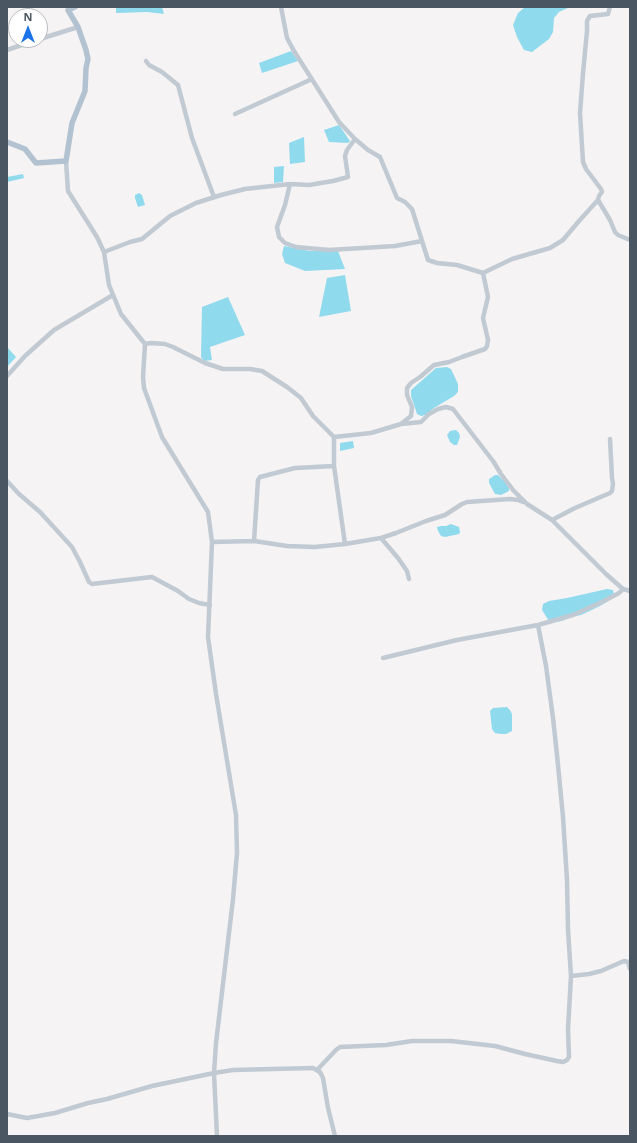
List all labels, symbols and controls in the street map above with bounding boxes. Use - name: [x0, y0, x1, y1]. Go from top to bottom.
- north arrow: [8, 8, 48, 48]
- text: N: [24, 9, 32, 24]

